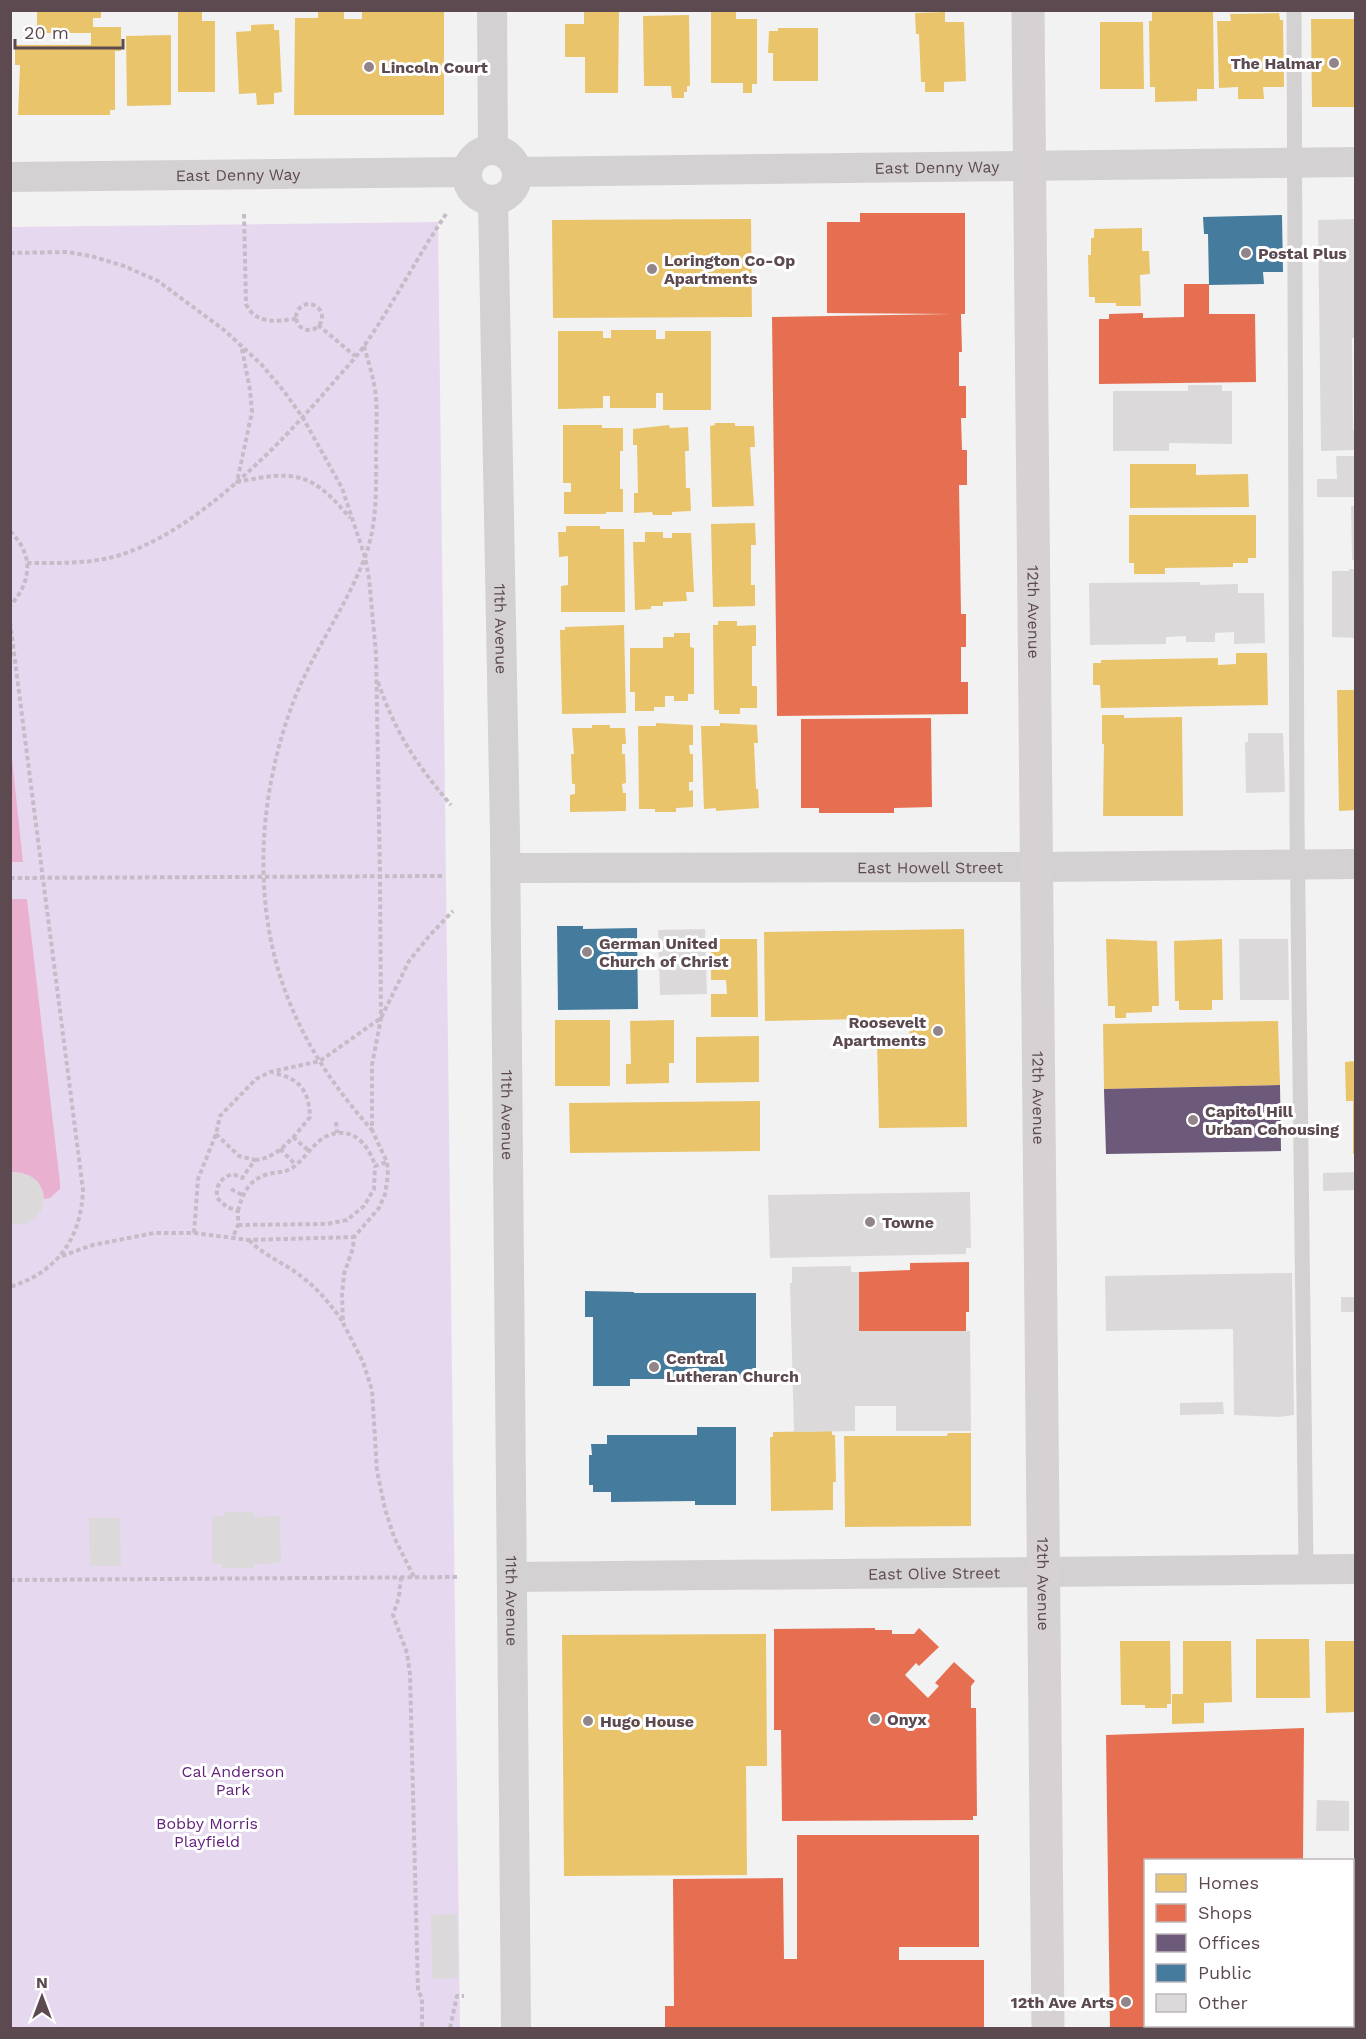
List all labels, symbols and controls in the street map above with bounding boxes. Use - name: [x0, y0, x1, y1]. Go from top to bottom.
- scale bar: [15, 12, 123, 50]
- text: 20 m: [24, 22, 69, 43]
- place label: The Halmar: [1230, 54, 1322, 73]
- marker: The Halmar: [1327, 56, 1341, 70]
- place label: Lincoln Court: [381, 58, 488, 77]
- marker: Lincoln Court: [362, 60, 376, 74]
- street label: East Denny Way: [874, 157, 1000, 177]
- street label: East Denny Way: [175, 164, 301, 185]
- place label: Postal Plus: [1258, 244, 1347, 263]
- marker: Postal Plus: [1239, 246, 1253, 260]
- place label: Lorington Co-Op Apartments: [664, 251, 795, 288]
- marker: Lorington Co-Op Apartments: [645, 262, 659, 276]
- street label: 12th Avenue: [1024, 565, 1044, 659]
- street label: 11th Avenue: [491, 583, 511, 674]
- street label: East Howell Street: [857, 858, 1003, 877]
- place label: German United Church of Christ: [599, 934, 728, 971]
- marker: German United Church of Christ: [580, 945, 594, 959]
- place label: Roosevelt Apartments: [833, 1013, 926, 1050]
- marker: Roosevelt Apartments: [931, 1024, 945, 1038]
- street label: 12th Avenue: [1029, 1051, 1049, 1145]
- street label: 11th Avenue: [498, 1070, 517, 1160]
- place label: Capitol Hill Urban Cohousing: [1205, 1102, 1339, 1139]
- marker: Capitol Hill Urban Cohousing: [1186, 1113, 1200, 1127]
- place label: Towne: [882, 1213, 934, 1232]
- marker: Towne: [863, 1215, 877, 1229]
- place label: Central Lutheran Church: [666, 1349, 799, 1386]
- marker: Central Lutheran Church: [647, 1360, 661, 1374]
- street label: 12th Avenue: [1034, 1537, 1054, 1631]
- street label: 11th Avenue: [502, 1555, 522, 1646]
- street label: East Olive Street: [868, 1563, 1000, 1583]
- place label: Onyx: [887, 1710, 927, 1729]
- place label: Hugo House: [600, 1712, 694, 1731]
- marker: Onyx: [868, 1712, 882, 1726]
- marker: Hugo House: [581, 1714, 595, 1728]
- park label: Cal Anderson Park: [181, 1762, 285, 1799]
- park label: Bobby Morris Playfield: [156, 1814, 258, 1851]
- legend: [1144, 1859, 1354, 2027]
- text: Homes: [1198, 1872, 1259, 1893]
- text: Shops: [1198, 1902, 1252, 1923]
- text: Offices: [1198, 1932, 1260, 1953]
- text: Public: [1198, 1962, 1252, 1983]
- north arrow: [12, 1967, 72, 2027]
- text: N: [36, 1973, 48, 1992]
- text: Other: [1198, 1992, 1248, 2013]
- place label: 12th Ave Arts: [1011, 1993, 1114, 2012]
- marker: 12th Ave Arts: [1119, 1995, 1133, 2009]

